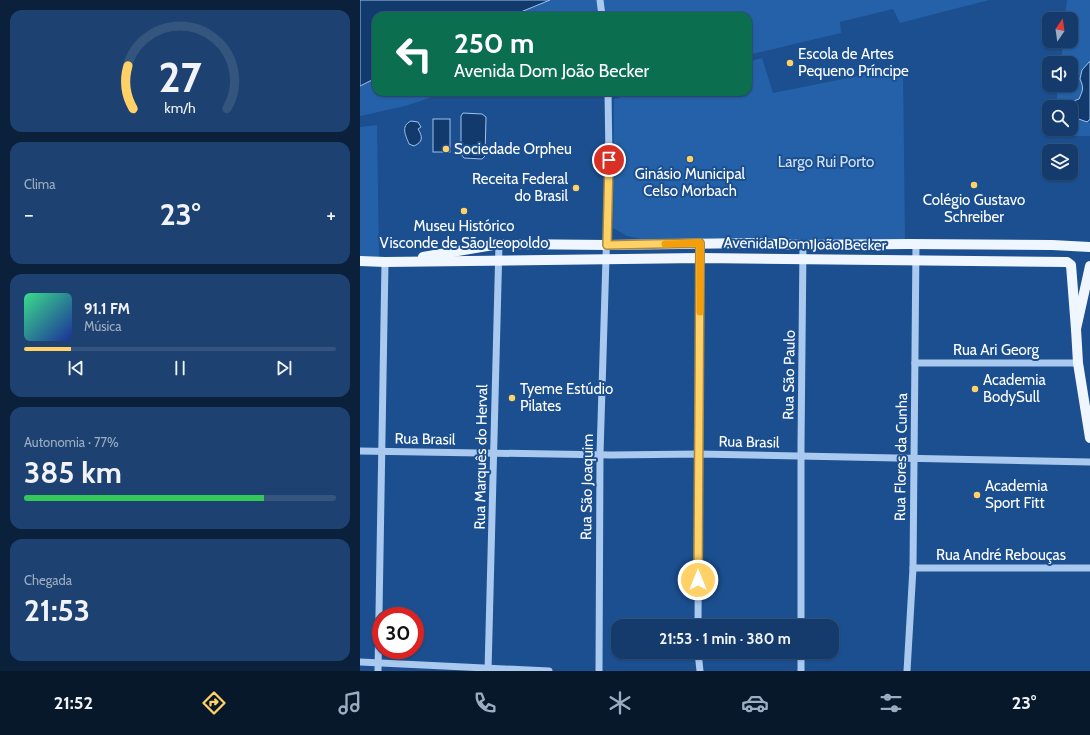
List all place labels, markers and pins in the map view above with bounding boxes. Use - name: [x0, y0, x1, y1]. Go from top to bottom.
- place label: Escola de Artes Pequeno Príncipe: [798, 45, 909, 80]
- marker: Escola de Artes Pequeno Príncipe: [785, 58, 795, 68]
- place label: Sociedade Orpheu: [454, 140, 572, 158]
- pin: [592, 143, 626, 177]
- marker: Sociedade Orpheu: [441, 144, 451, 154]
- marker: Ginásio Municipal Celso Morbach: [685, 154, 695, 164]
- place label: Ginásio Municipal Celso Morbach: [635, 165, 746, 200]
- place label: Receita Federal do Brasil: [472, 170, 568, 205]
- marker: Colégio Gustavo Schreiber: [969, 180, 979, 190]
- marker: Receita Federal do Brasil: [571, 183, 581, 193]
- place label: Colégio Gustavo Schreiber: [923, 191, 1025, 226]
- marker: Museu Histórico Visconde de São Leopoldo: [459, 206, 469, 216]
- place label: Museu Histórico Visconde de São Leopoldo: [380, 217, 548, 252]
- place label: Academia BodySull: [983, 371, 1046, 406]
- place label: Tyeme Estúdio Pilates: [520, 380, 613, 415]
- marker: Academia BodySull: [970, 384, 980, 394]
- marker: Tyeme Estúdio Pilates: [507, 393, 517, 403]
- place label: Academia Sport Fitt: [985, 477, 1048, 512]
- marker: Academia Sport Fitt: [972, 490, 982, 500]

